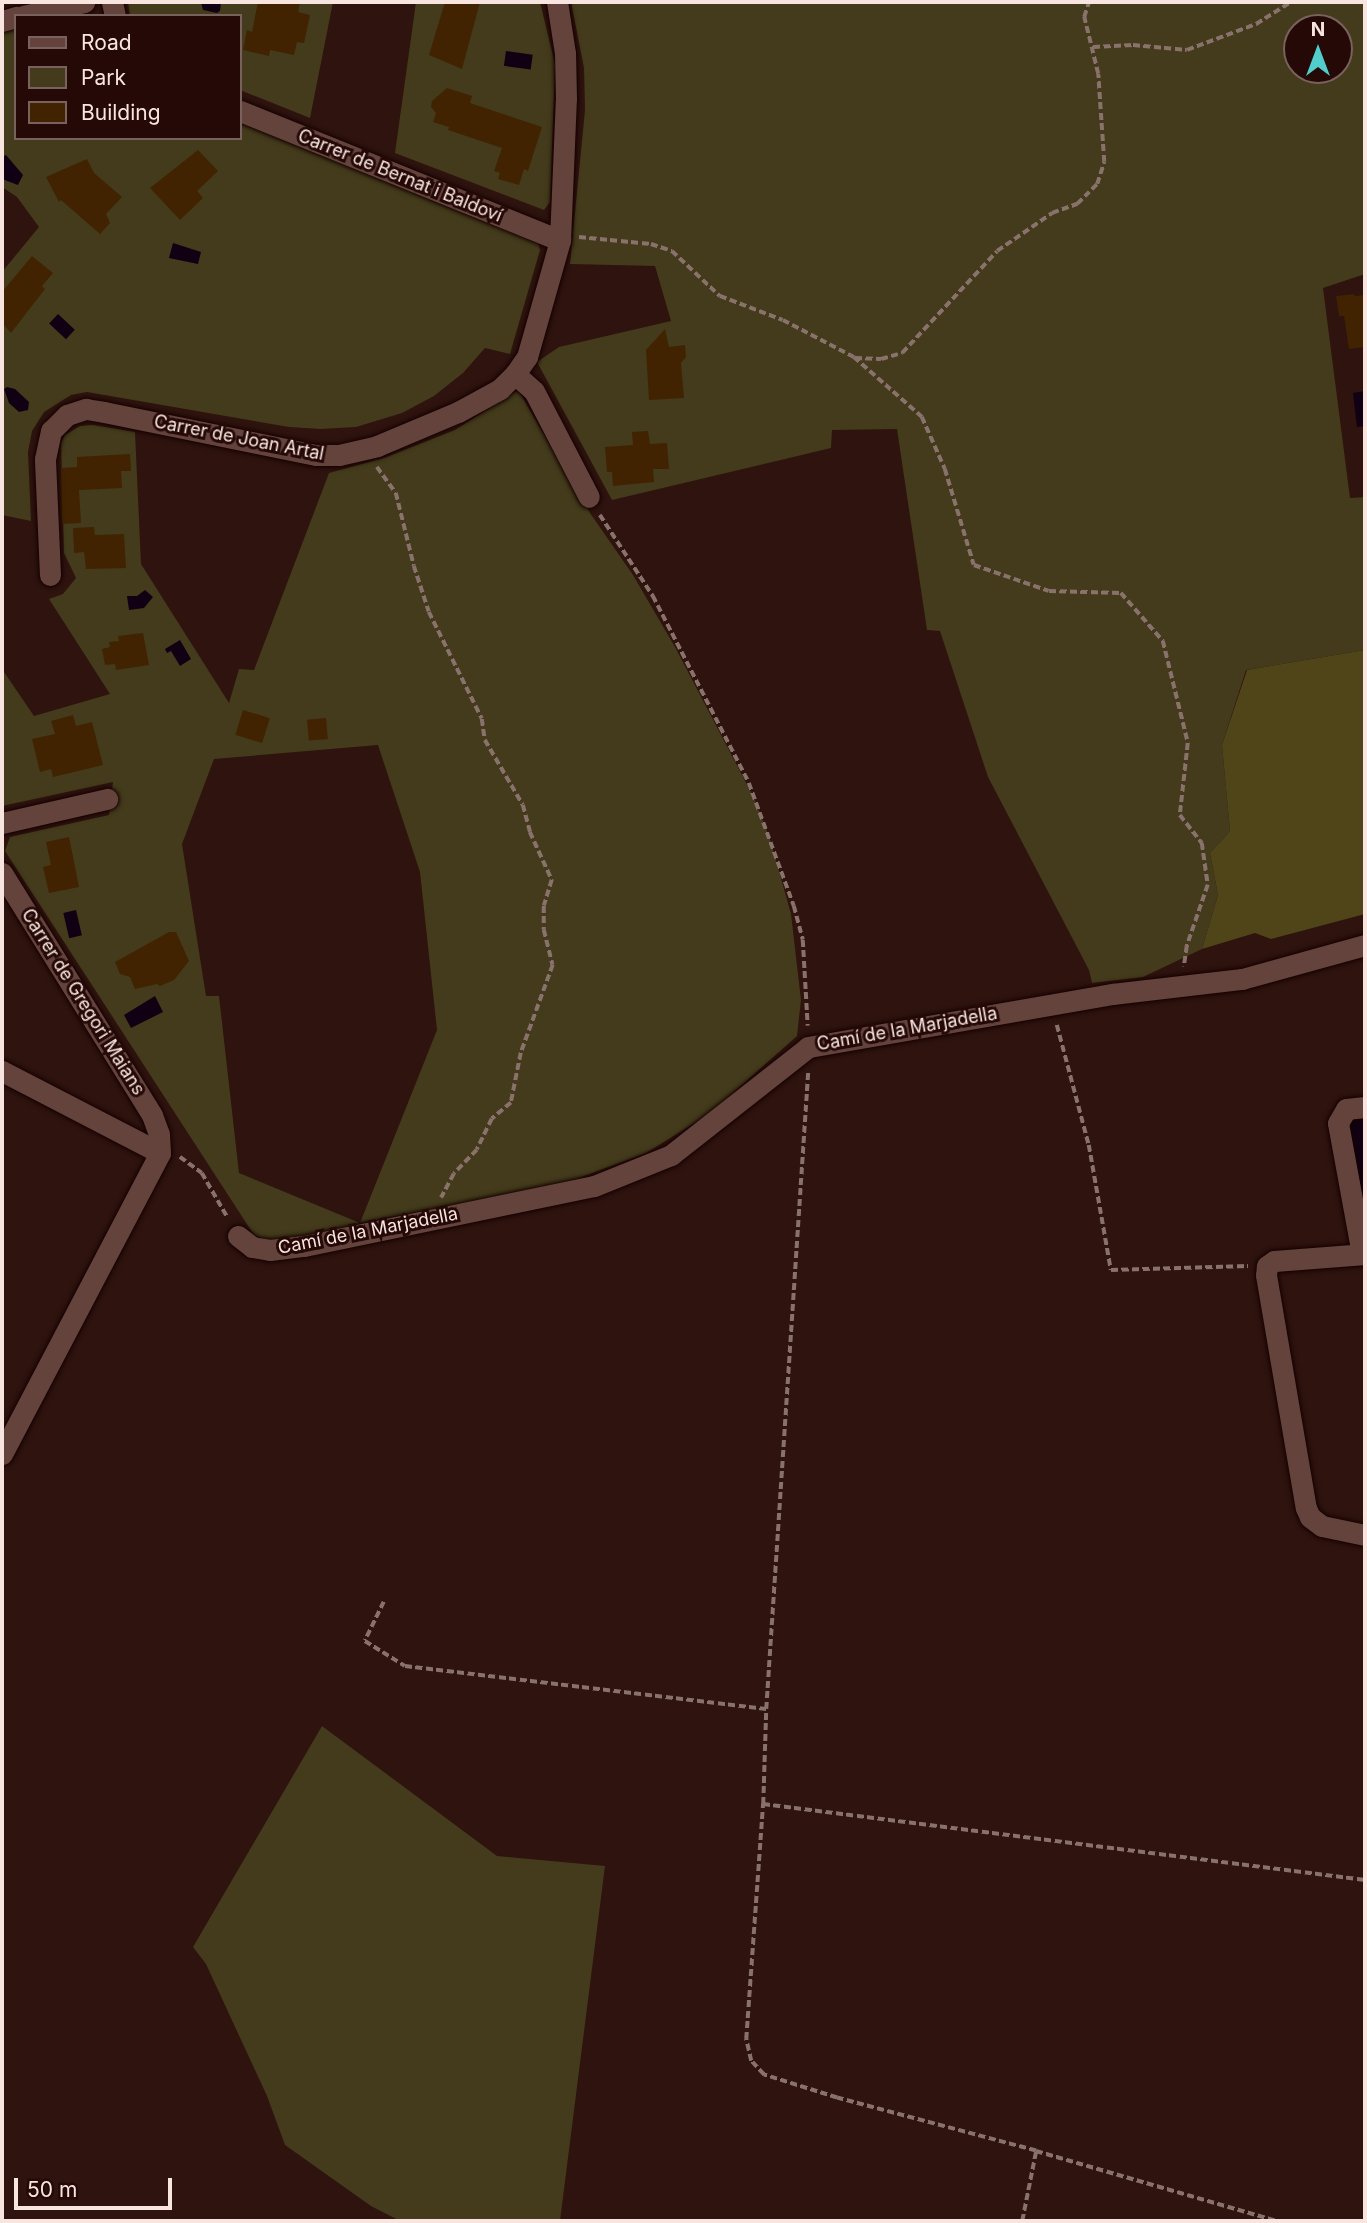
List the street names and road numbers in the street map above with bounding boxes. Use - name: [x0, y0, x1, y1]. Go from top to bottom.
- street label: Carrer de Bernat i Baldoví: [295, 125, 505, 227]
- street label: Carrer de Joan Artal: [152, 411, 326, 465]
- street label: Carrer de Gregori Maians: [17, 905, 149, 1099]
- street label: Camí de la Marjadella: [815, 1002, 999, 1056]
- street label: Camí de la Marjadella: [276, 1203, 460, 1259]

